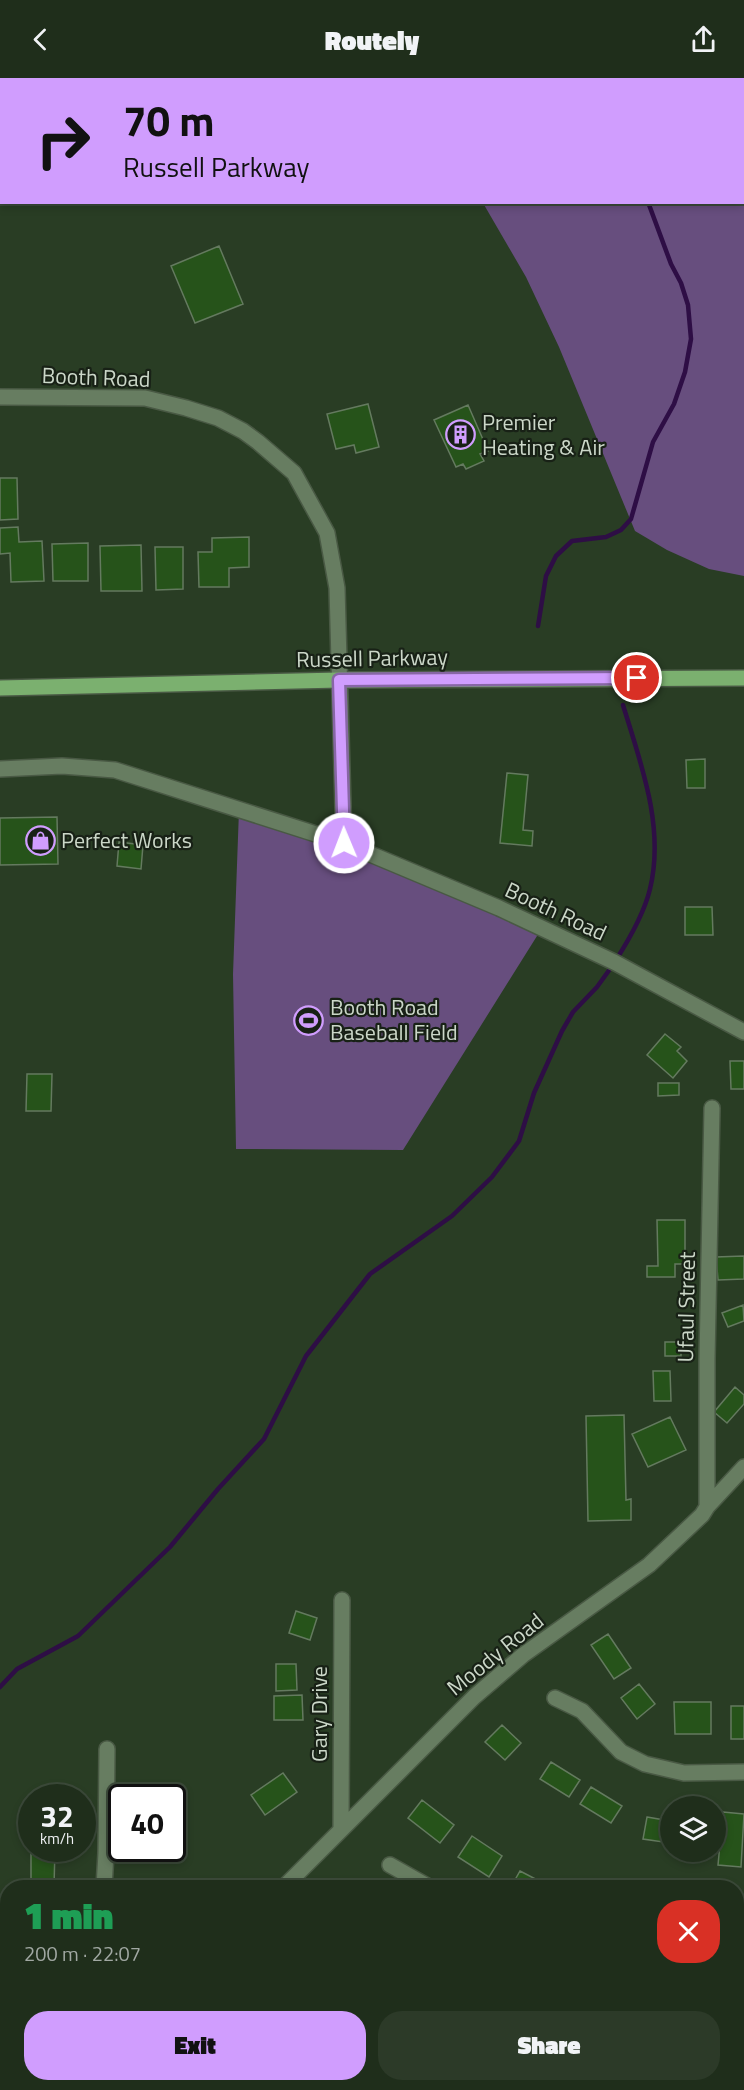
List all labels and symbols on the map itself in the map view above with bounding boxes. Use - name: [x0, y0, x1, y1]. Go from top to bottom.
- street label: Booth Road: [41, 358, 151, 396]
- place label: Premier Heating & Air: [482, 405, 605, 464]
- building icon: Premier Heating & Air: [445, 419, 477, 451]
- street label: Russell Parkway: [296, 640, 449, 676]
- pin: [611, 652, 662, 703]
- position arrow: [312, 811, 376, 875]
- place label: Perfect Works: [61, 823, 192, 857]
- shop icon: Perfect Works: [24, 824, 56, 856]
- street label: Booth Road: [500, 873, 612, 949]
- place label: Booth Road Baseball Field: [330, 990, 458, 1049]
- sports icon: Booth Road Baseball Field: [293, 1004, 325, 1036]
- street label: Ufaul Street: [668, 1251, 704, 1363]
- street label: Moody Road: [439, 1604, 551, 1704]
- street label: Gary Drive: [302, 1666, 336, 1762]
- speed limit sign: 40: [108, 1784, 186, 1862]

